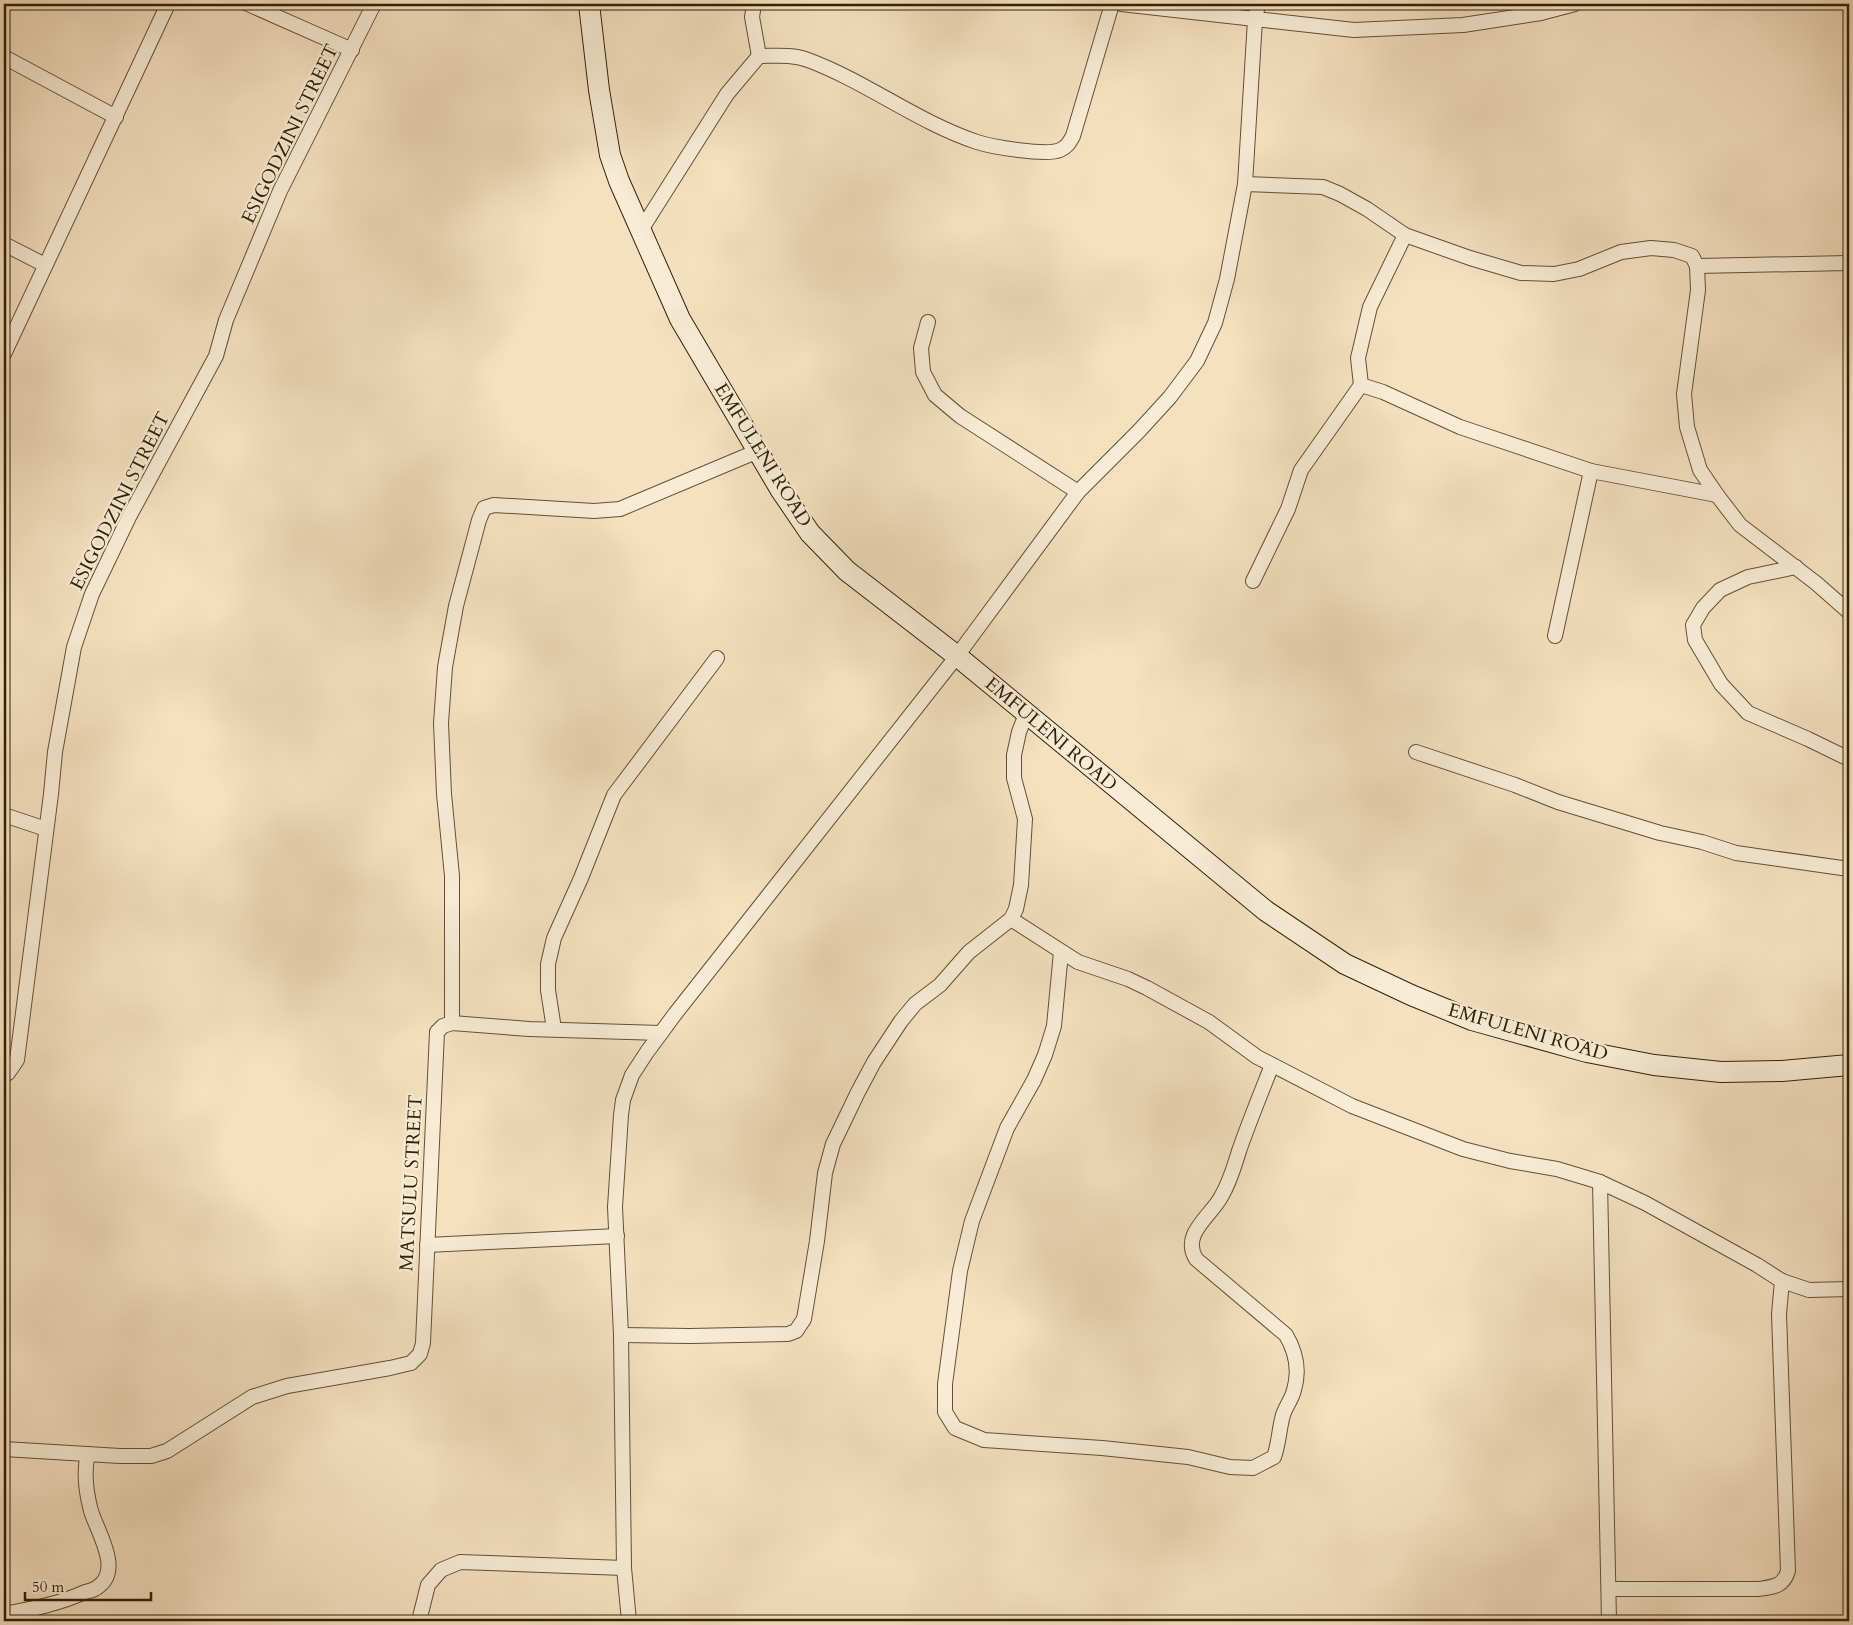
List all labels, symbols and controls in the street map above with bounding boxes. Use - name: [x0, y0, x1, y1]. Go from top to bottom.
- street label: ESIGODZINI STREET: [235, 40, 345, 228]
- street label: EMFULENI ROAD: [708, 378, 818, 532]
- street label: ESIGODZINI STREET: [64, 408, 176, 594]
- street label: EMFULENI ROAD: [979, 671, 1123, 797]
- street label: EMFULENI ROAD: [1445, 997, 1611, 1067]
- street label: MATSULU STREET: [393, 1094, 429, 1272]
- scale bar: [25, 1570, 151, 1602]
- text: 50 m: [32, 1577, 64, 1597]

